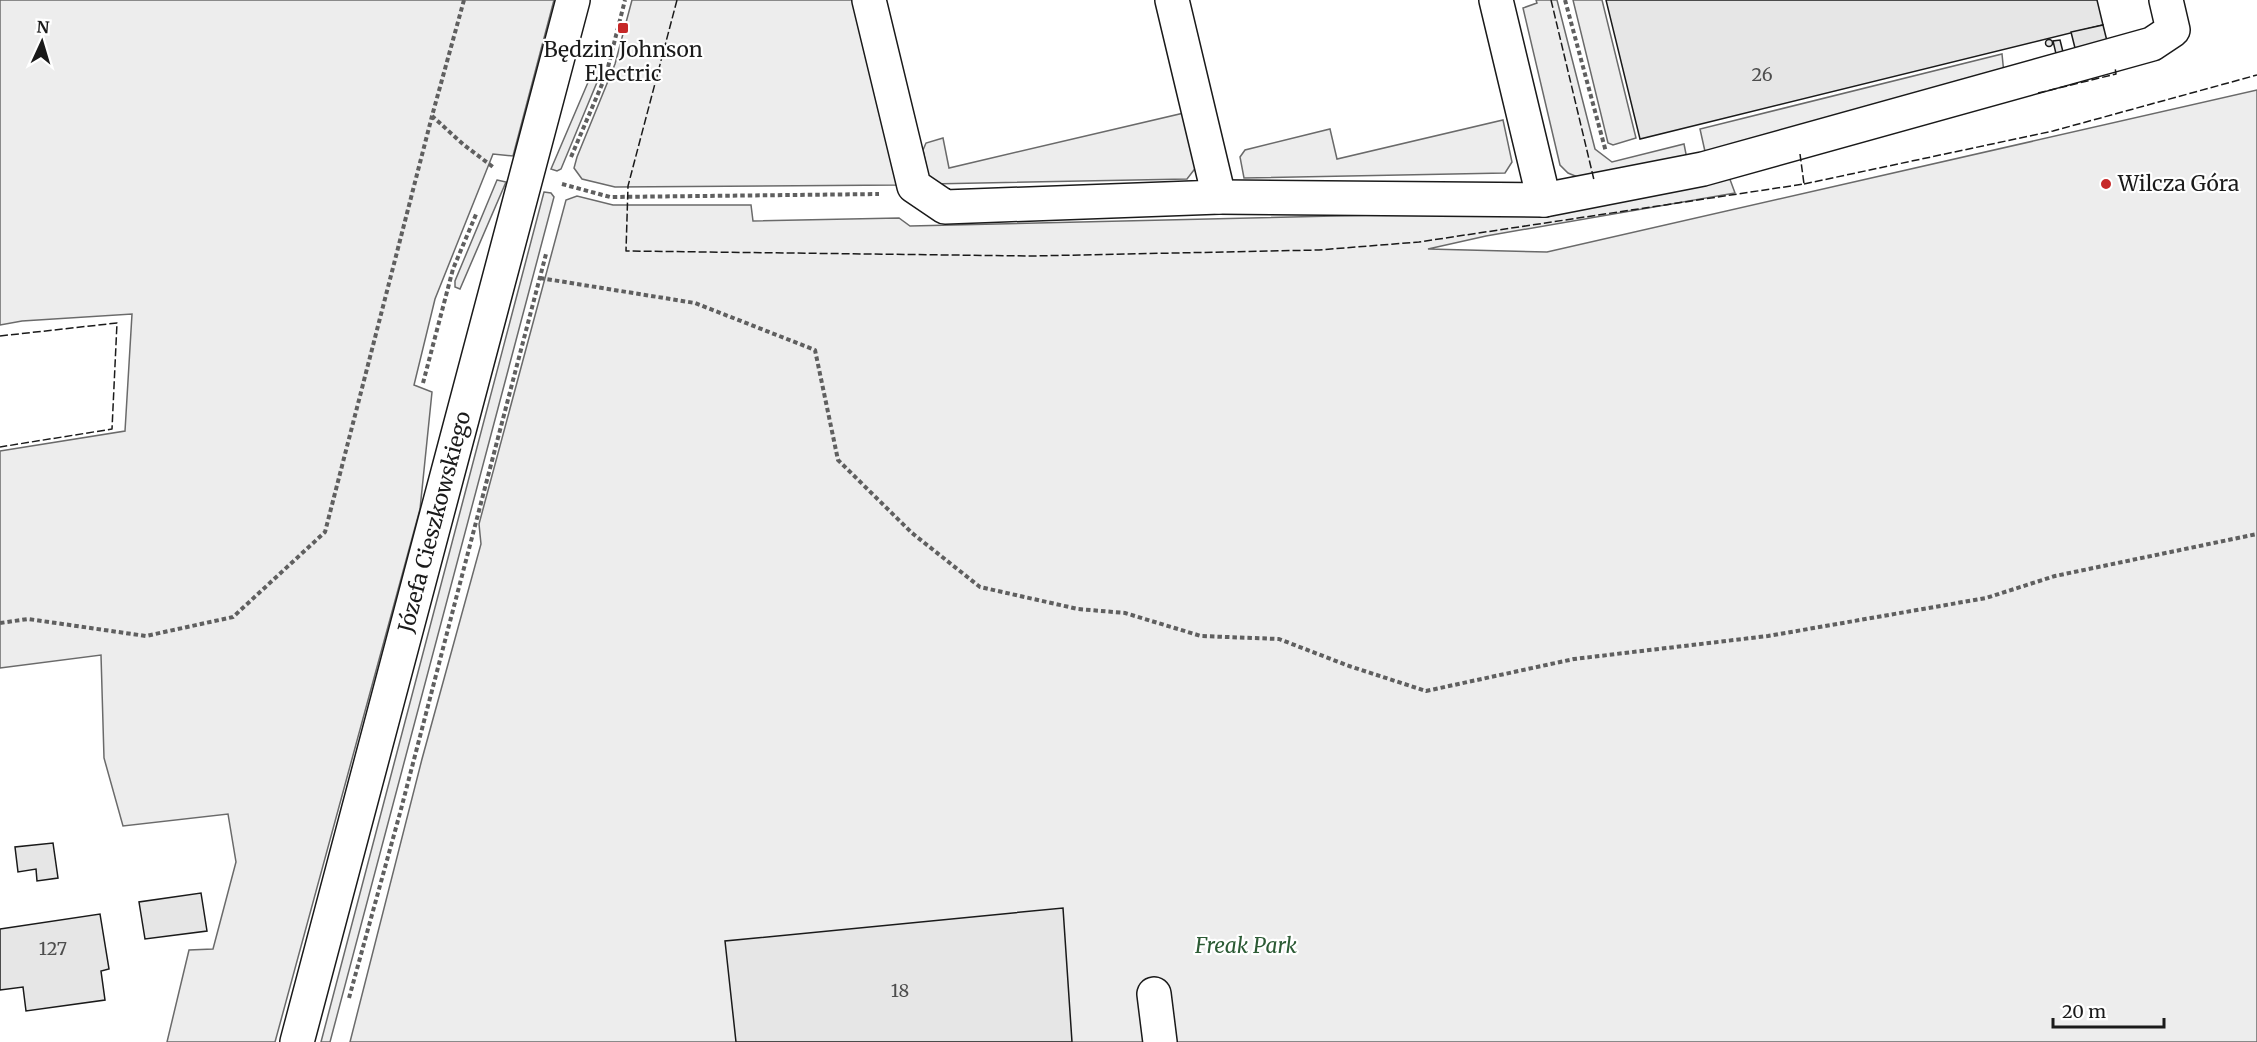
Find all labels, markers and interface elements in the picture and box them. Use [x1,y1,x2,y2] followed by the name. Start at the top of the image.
[12,12,72,72] north arrow
[36,17,50,37] text: N
[616,21,630,35] marker: Będzin Johnson Electric
[543,36,703,87] place label: Będzin Johnson Electric
[1751,63,1773,86] house number: 26
[2117,170,2239,197] place label: Wilcza Góra
[2099,177,2113,191] marker: Wilcza Góra
[392,408,476,636] street label: Józefa Cieszkowskiego
[1194,932,1298,959] park label: Freak Park
[39,937,67,960] house number: 127
[891,979,909,1002] house number: 18
[2053,991,2164,1029] scale bar
[2062,1000,2106,1023] text: 20 m

